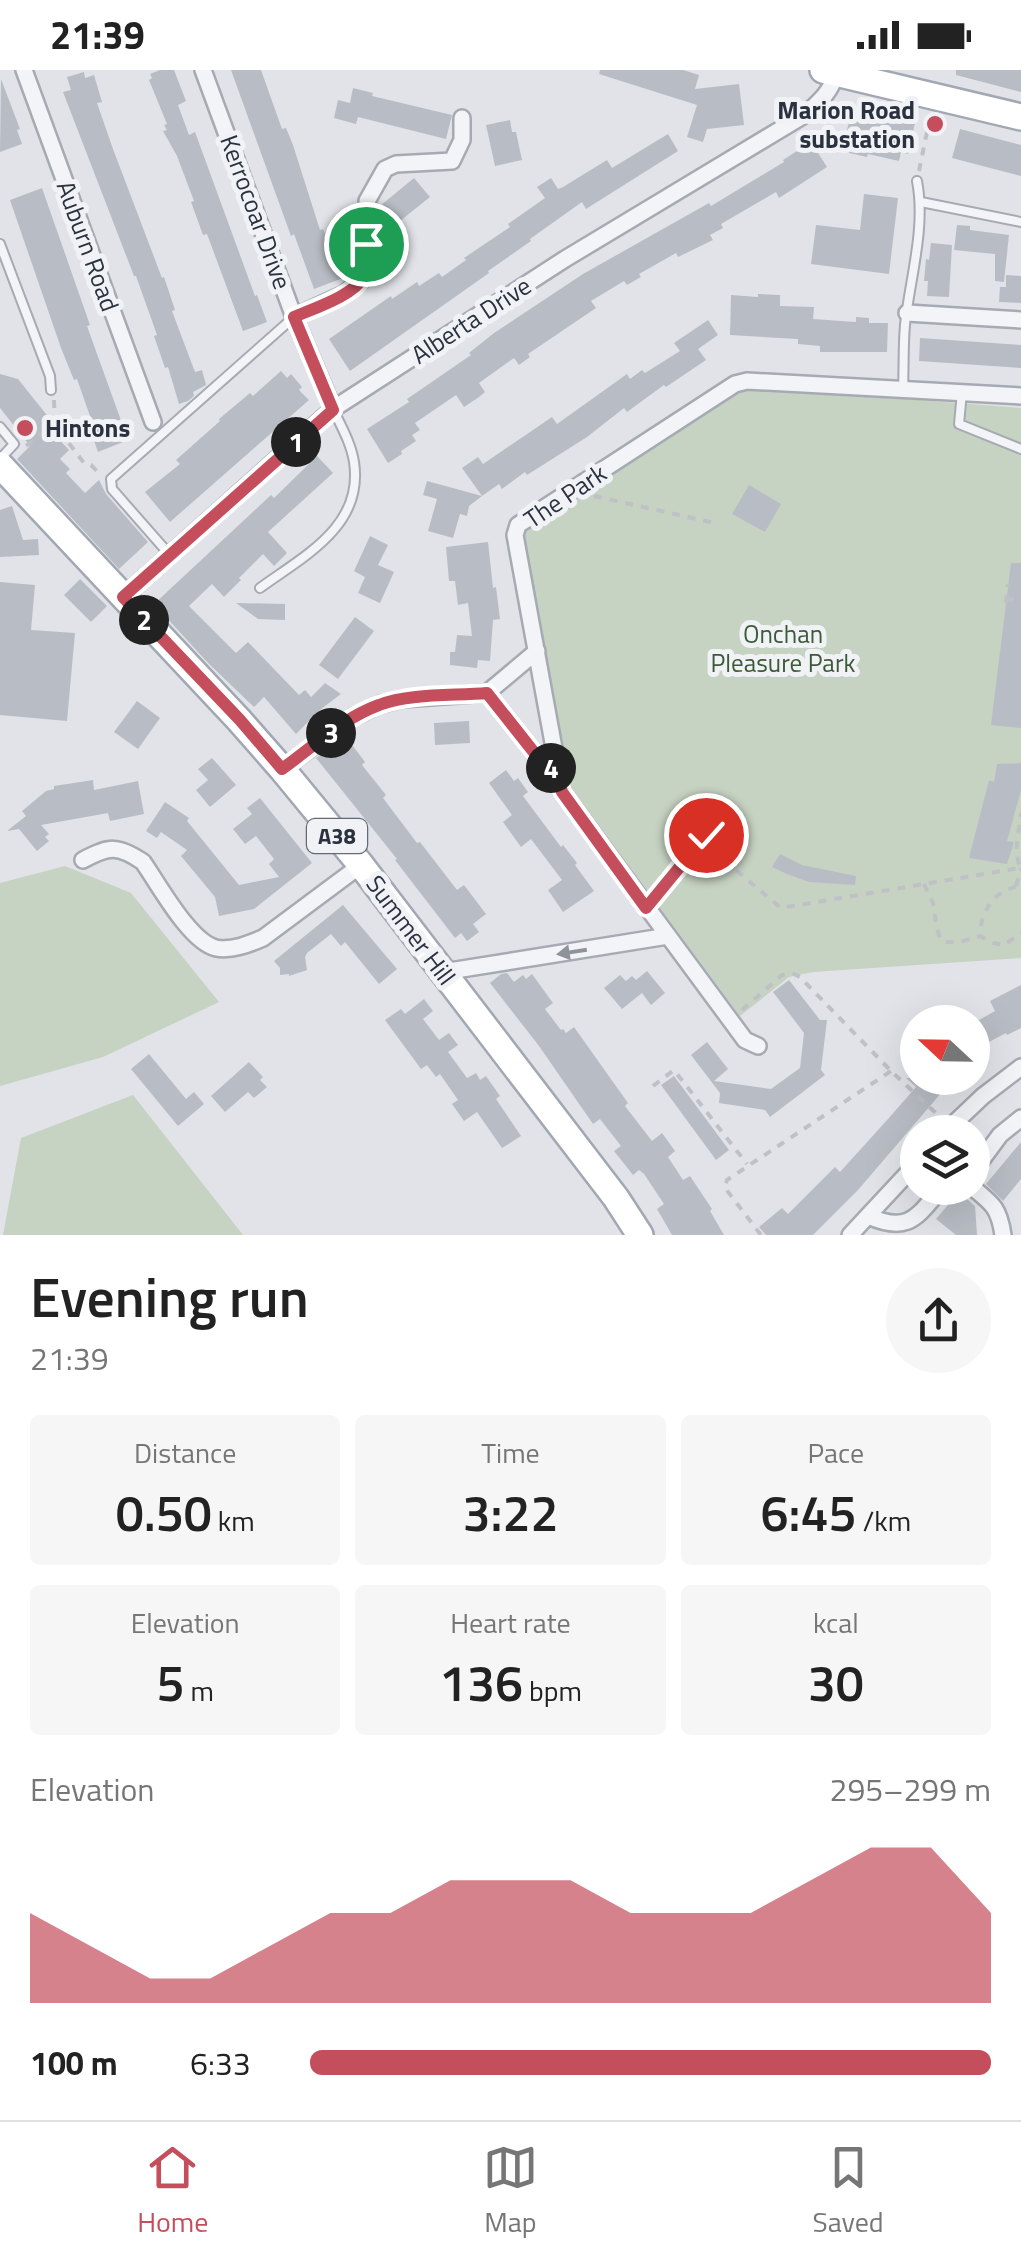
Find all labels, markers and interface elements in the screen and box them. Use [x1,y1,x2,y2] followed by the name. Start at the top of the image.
[50,6,145,64] text: 21:39
[777,91,915,158] place label: Marion Road substation
[924,113,946,135] marker: Marion Road substation
[210,129,302,295] street label: Kerrocoar Drive
[47,175,129,317] street label: Auburn Road
[324,202,409,287] pin
[339,217,394,272] icon: arrive
[403,267,539,373] street label: Alberta Drive
[45,409,130,447] place label: Hintons
[14,417,36,439] marker: Hintons
[271,417,321,467] pin: 1
[288,420,304,463] text: 1
[516,454,614,538] street label: The Park
[119,595,169,645] pin: 2
[136,598,152,641] text: 2
[710,615,856,682] park label: Onchan Pleasure Park
[306,708,356,758] pin: 3
[323,711,339,754] text: 3
[526,743,576,793] pin: 4
[543,746,559,789] text: 4
[664,793,749,878] pin
[679,808,734,863] icon: check
[307,819,367,853] road number: A38
[357,867,465,993] street label: Summer Hill
[555,945,587,960] one-way arrow
[900,1005,990,1095] north arrow
[900,1005,990,1205] map controls
[900,1115,990,1205] button: layers
[30,1255,309,1338] text: Evening run
[886,1268,991,1373] button: share
[30,1334,109,1382] text: 21:39
[134,1431,236,1474] text: Distance
[481,1431,540,1474] text: Time
[807,1431,864,1474] text: Pace
[116,1474,212,1550] text: 0.50
[463,1474,558,1550] text: 3:22
[761,1474,857,1550] text: 6:45
[212,1499,255,1542] text: km
[857,1499,911,1542] text: /km
[131,1601,240,1644] text: Elevation
[450,1601,571,1644] text: Heart rate
[813,1601,859,1644] text: kcal
[156,1644,184,1720] text: 5
[439,1644,523,1720] text: 136
[808,1644,864,1720] text: 30
[184,1669,214,1712] text: m
[523,1669,582,1712] text: bpm
[30,1765,154,1813] text: Elevation
[829,1765,991,1813] text: 295–299 m
[30,2039,118,2087] text: 100 m
[190,2039,251,2087] text: 6:33
[137,2140,208,2243] tab: Home
[483,2140,538,2243] tab: Map
[812,2140,884,2243] tab: Saved

